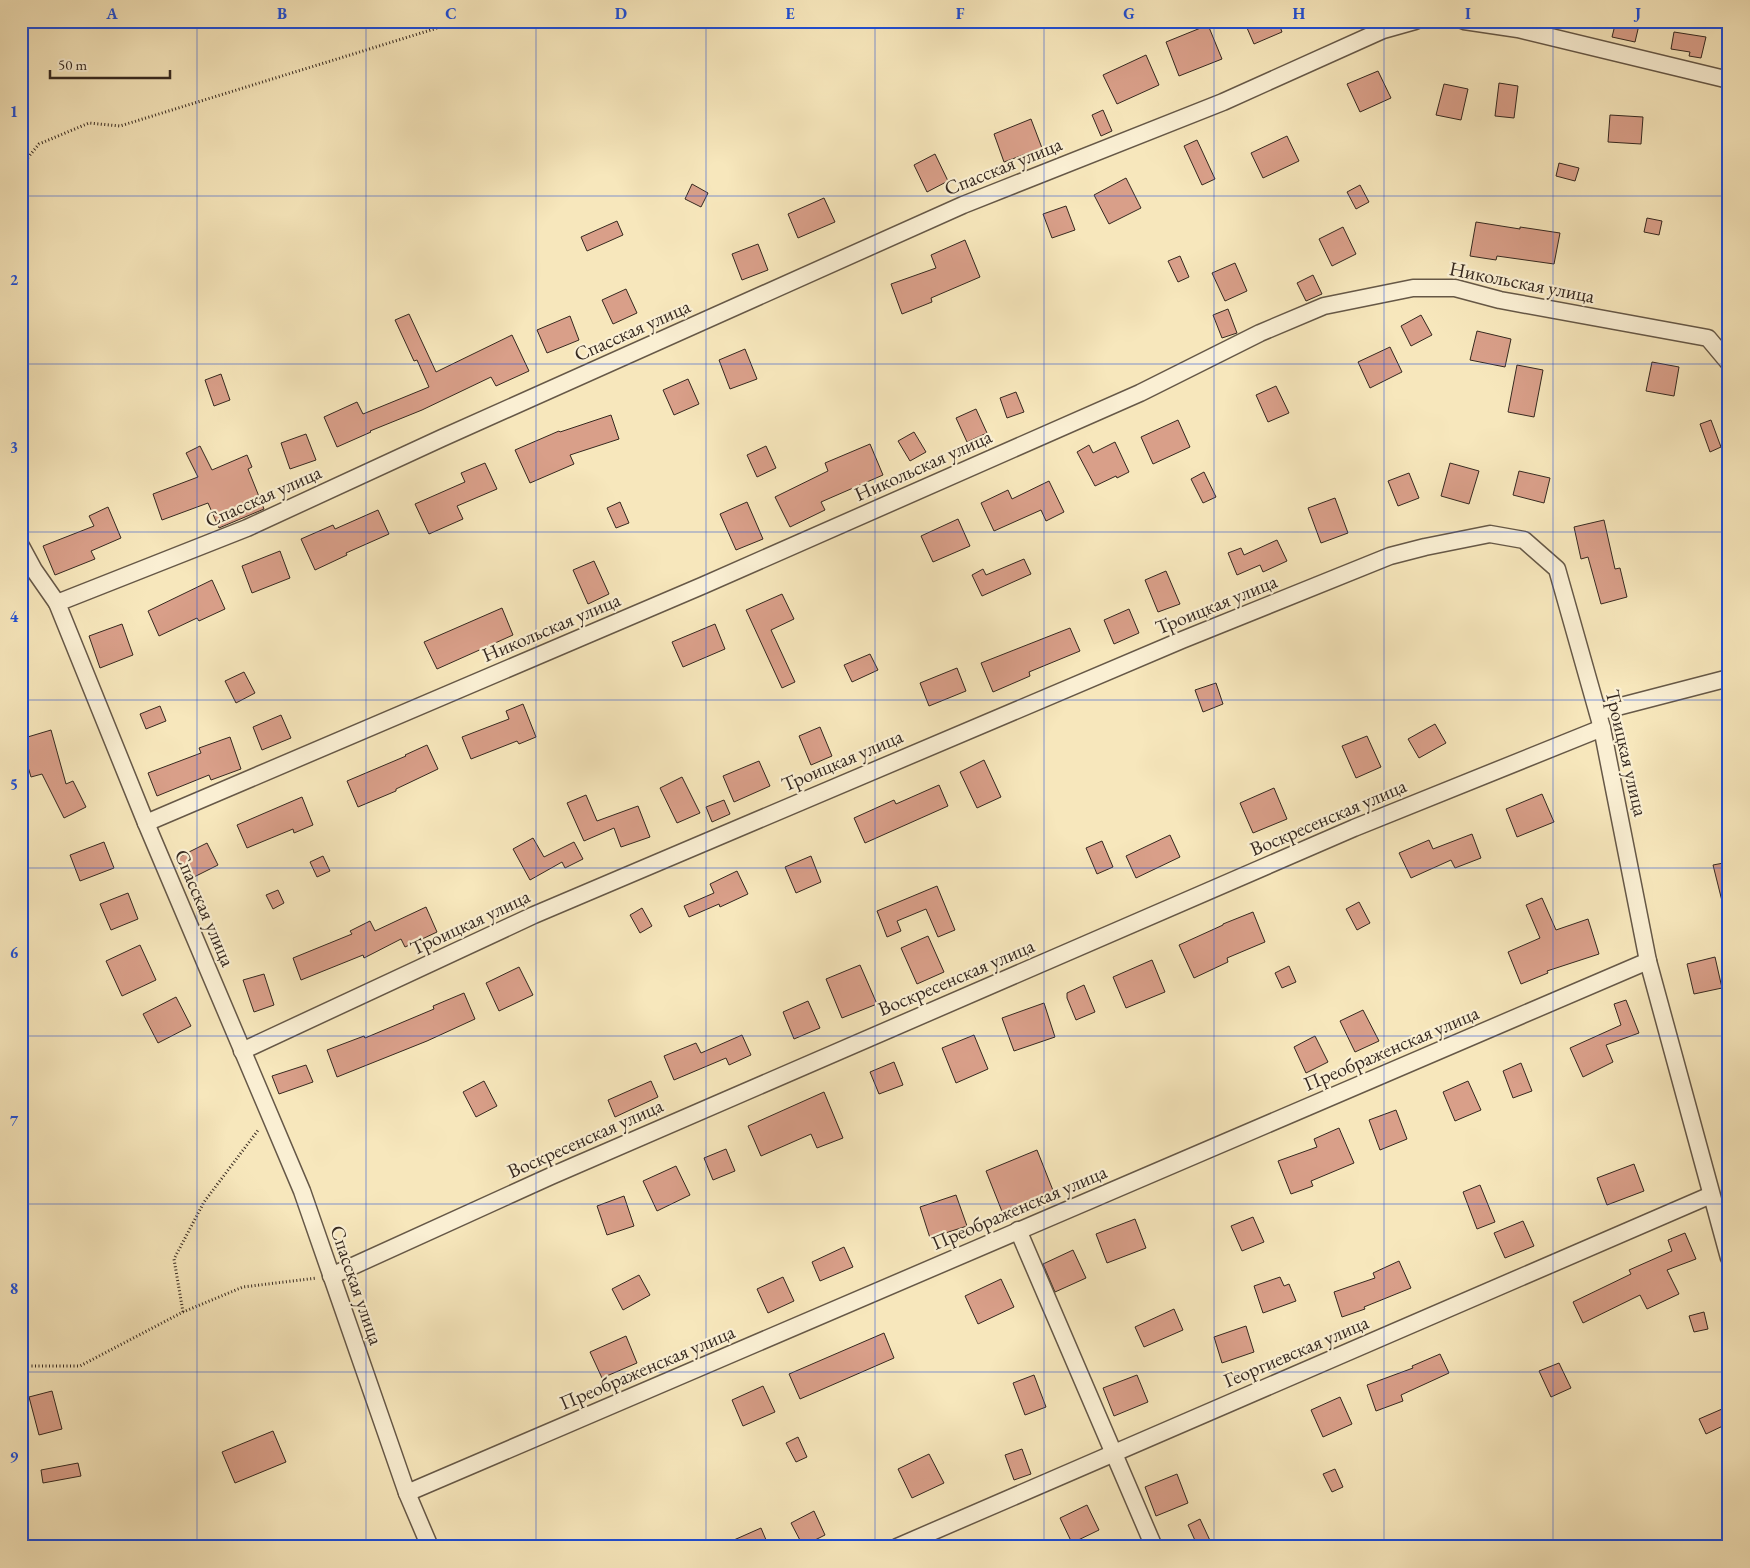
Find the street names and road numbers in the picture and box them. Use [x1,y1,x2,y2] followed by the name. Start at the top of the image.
[940,131,1066,201] street label: Спасская улица
[1447,255,1597,309] street label: Никольская улица
[570,293,694,367] street label: Спасская улица
[850,423,996,507] street label: Никольская улица
[201,459,325,533] street label: Спасская улица
[1151,568,1281,640] street label: Троицкая улица
[478,586,624,668] street label: Никольская улица
[1600,687,1654,819] street label: Троицкая улица
[777,723,907,797] street label: Троицкая улица
[1246,772,1410,862] street label: Воскресенская улица
[169,846,241,970] street label: Спасская улица
[406,883,534,961] street label: Троицкая улица
[874,932,1038,1022] street label: Воскресенская улица
[1299,999,1483,1097] street label: Преображенская улица
[503,1092,667,1184] street label: Воскресенская улица
[927,1158,1111,1256] street label: Преображенская улица
[324,1222,390,1348] street label: Спасская улица
[1220,1309,1372,1393] street label: Георгиевская улица
[555,1318,739,1416] street label: Преображенская улица

